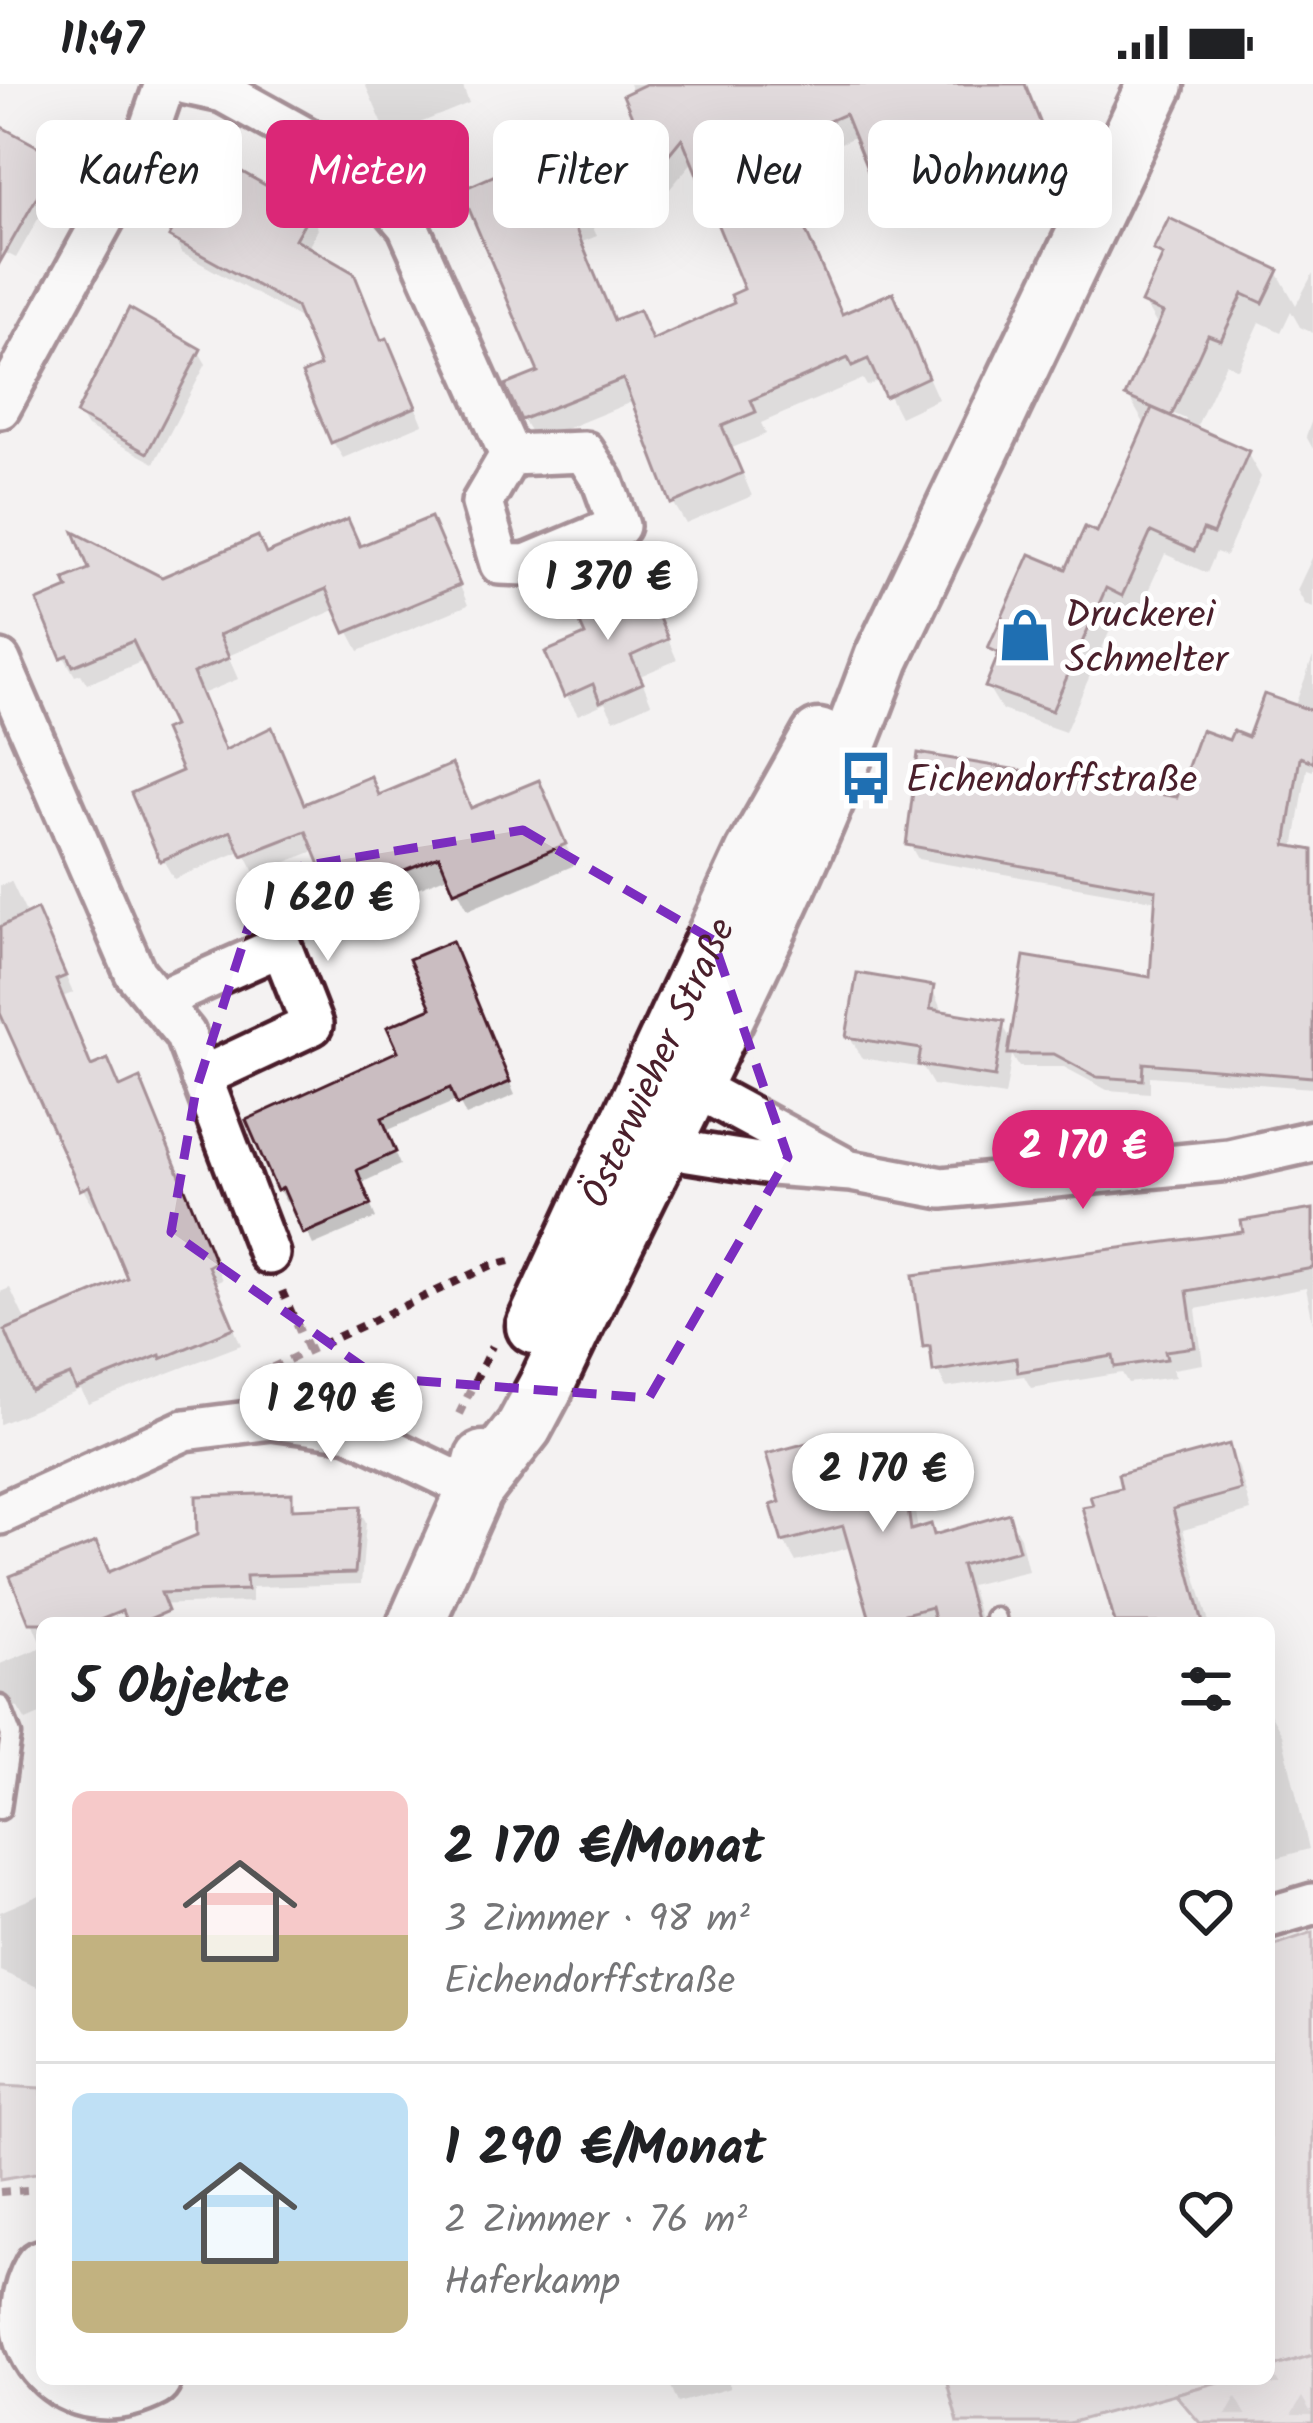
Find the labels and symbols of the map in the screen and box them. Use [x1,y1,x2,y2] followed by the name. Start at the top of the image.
[497,541,719,643] pin: 1 370 €
[1065,586,1230,693] place label: Druckerei Schmelter
[996,606,1054,664] shop icon: Druckerei Schmelter
[837,749,895,807] bus stop icon: Eichendorffstraße
[906,751,1197,813] place label: Eichendorffstraße
[217,862,439,964] pin: 1 620 €
[566,908,754,1219] street label: Österwieher Straße
[972,1110,1194,1212] pin: 2 170 €
[220,1363,442,1465] pin: 1 290 €
[772,1433,994,1535] pin: 2 170 €

